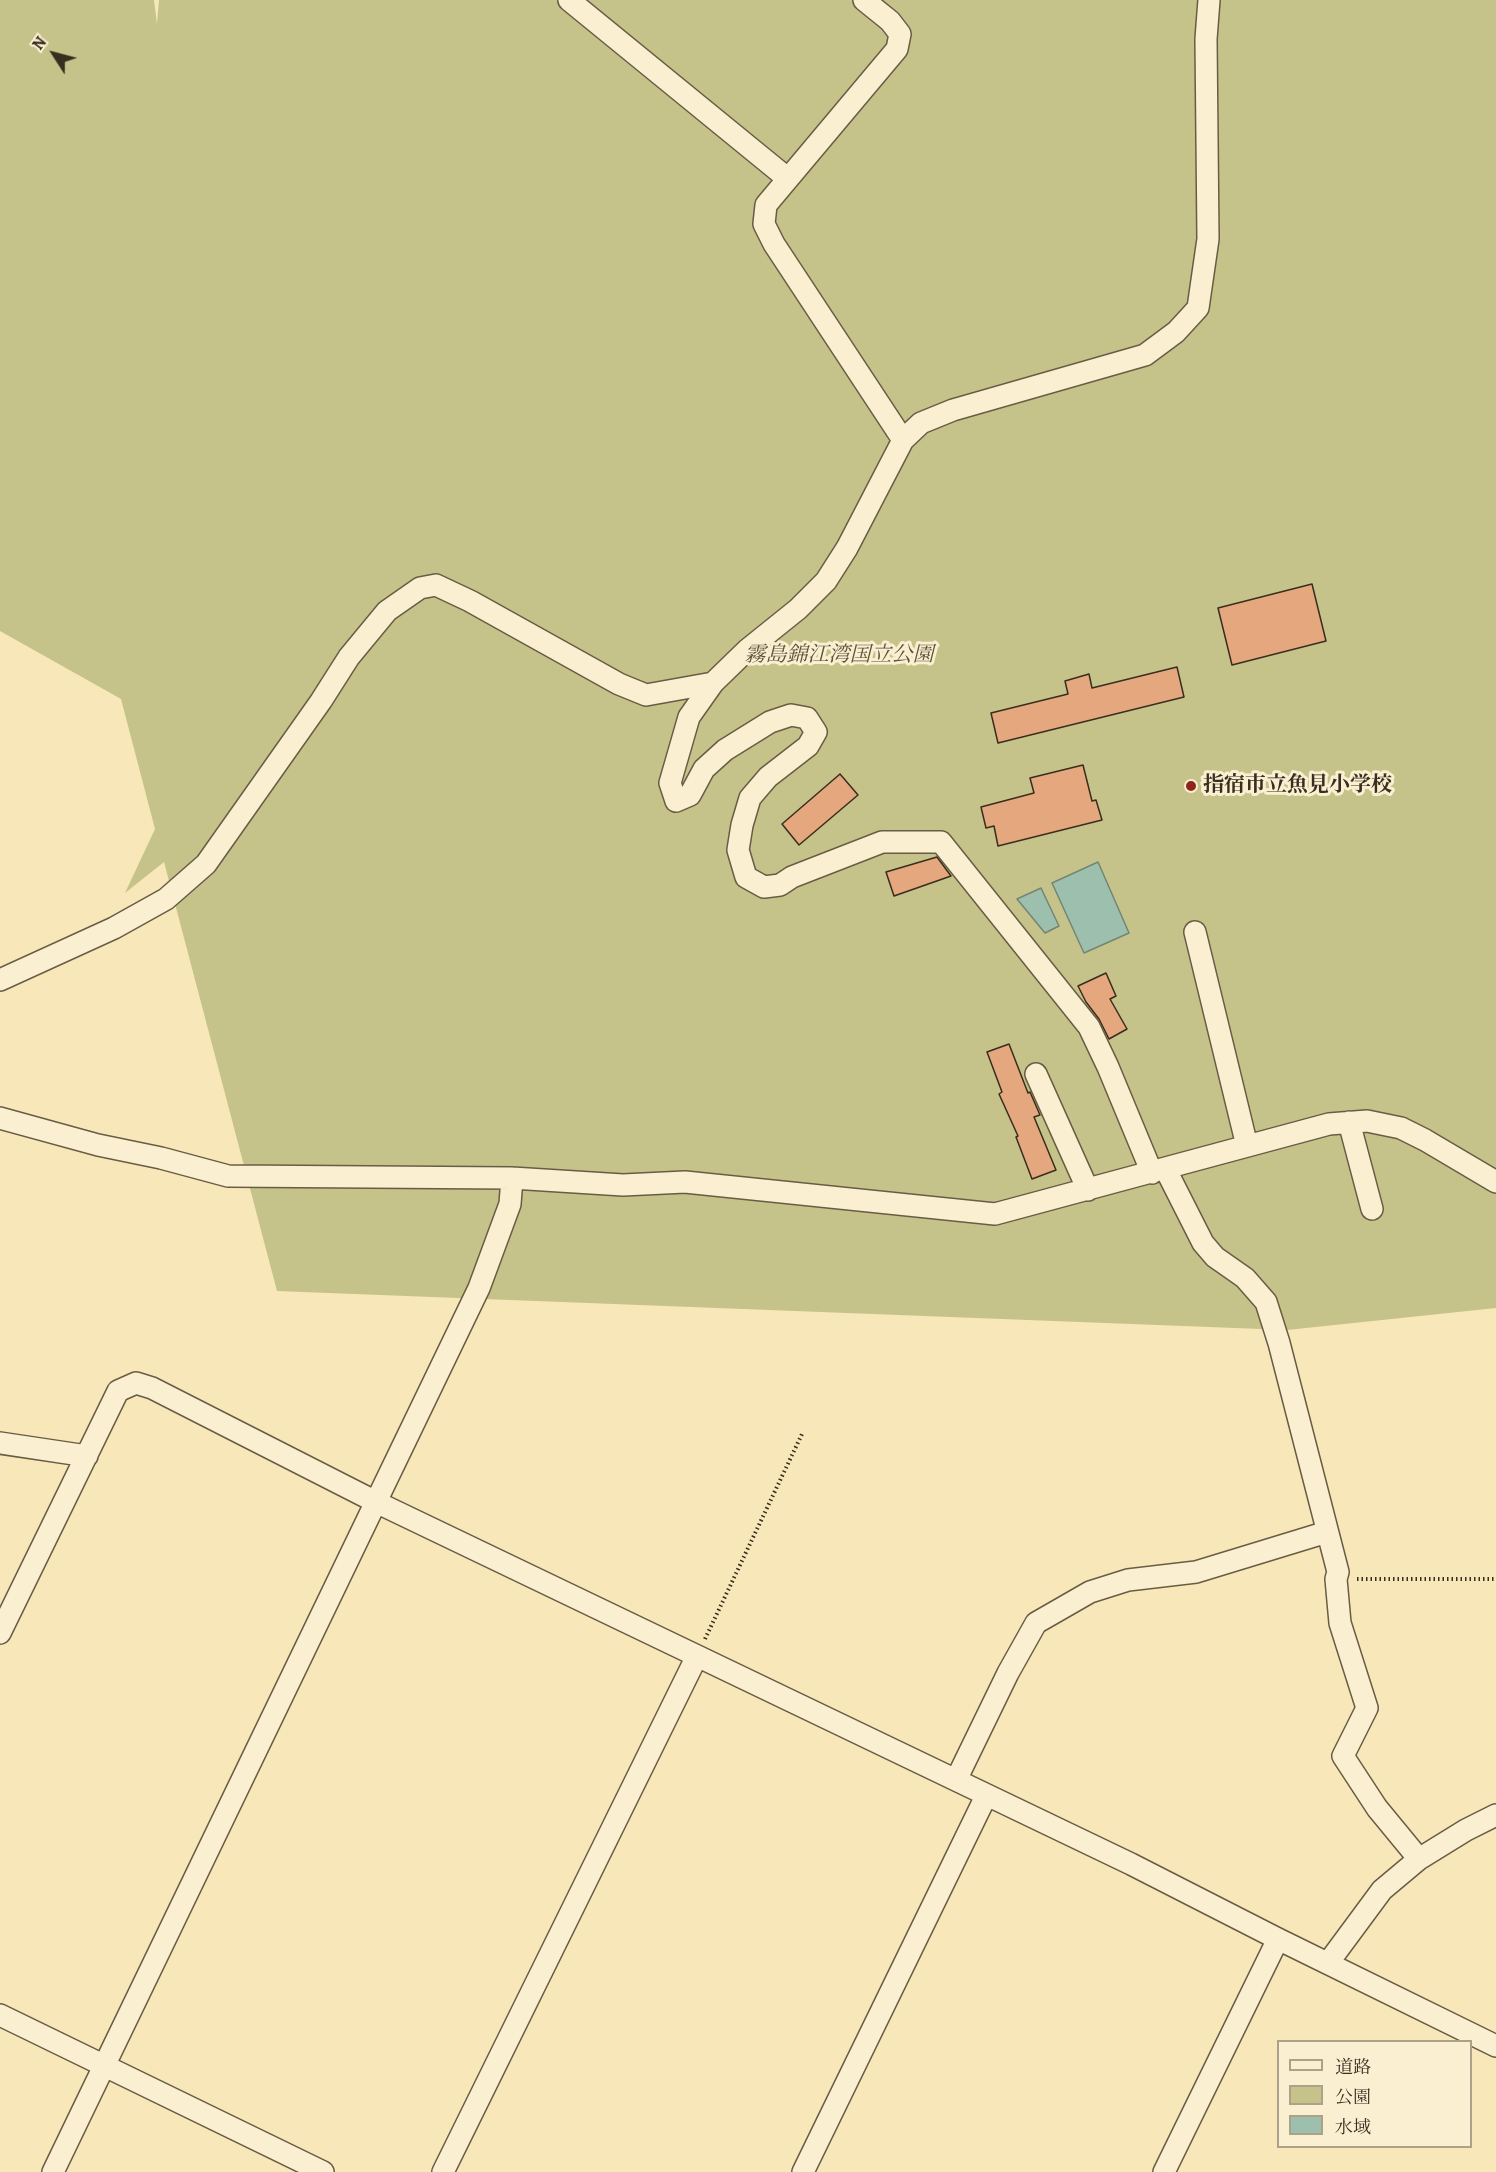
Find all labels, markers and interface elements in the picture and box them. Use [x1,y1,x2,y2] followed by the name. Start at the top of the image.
[24,24,84,84] north arrow
[27,32,52,55] text: N
[745,643,933,669] park label: 霧島錦江湾国立公園
[1203,773,1392,799] place label: 指宿市立魚見小学校
[1184,779,1198,793] marker: 指宿市立魚見小学校
[1277,2040,1472,2148] legend
[1335,2055,1371,2079] text: 道路
[1335,2085,1371,2109] text: 公園
[1335,2115,1371,2139] text: 水域

